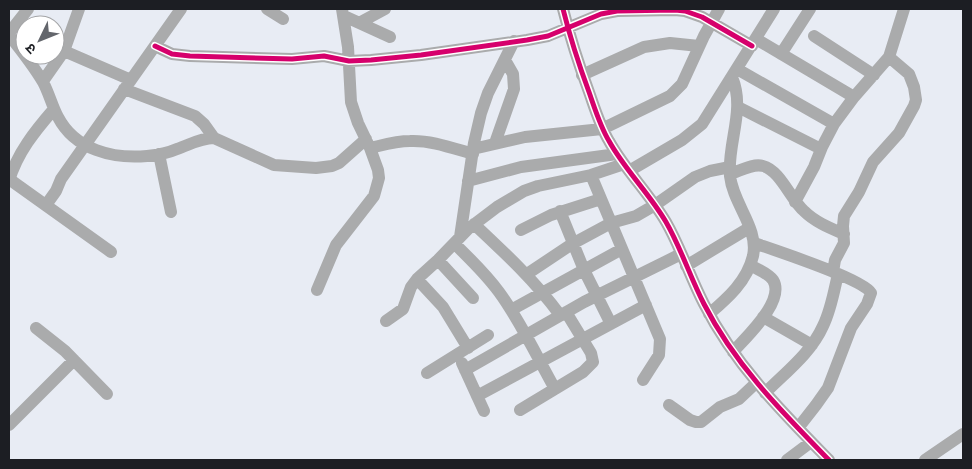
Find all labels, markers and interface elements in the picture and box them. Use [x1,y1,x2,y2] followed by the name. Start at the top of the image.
[15,15,65,65] north arrow
[21,39,40,58] text: उ

